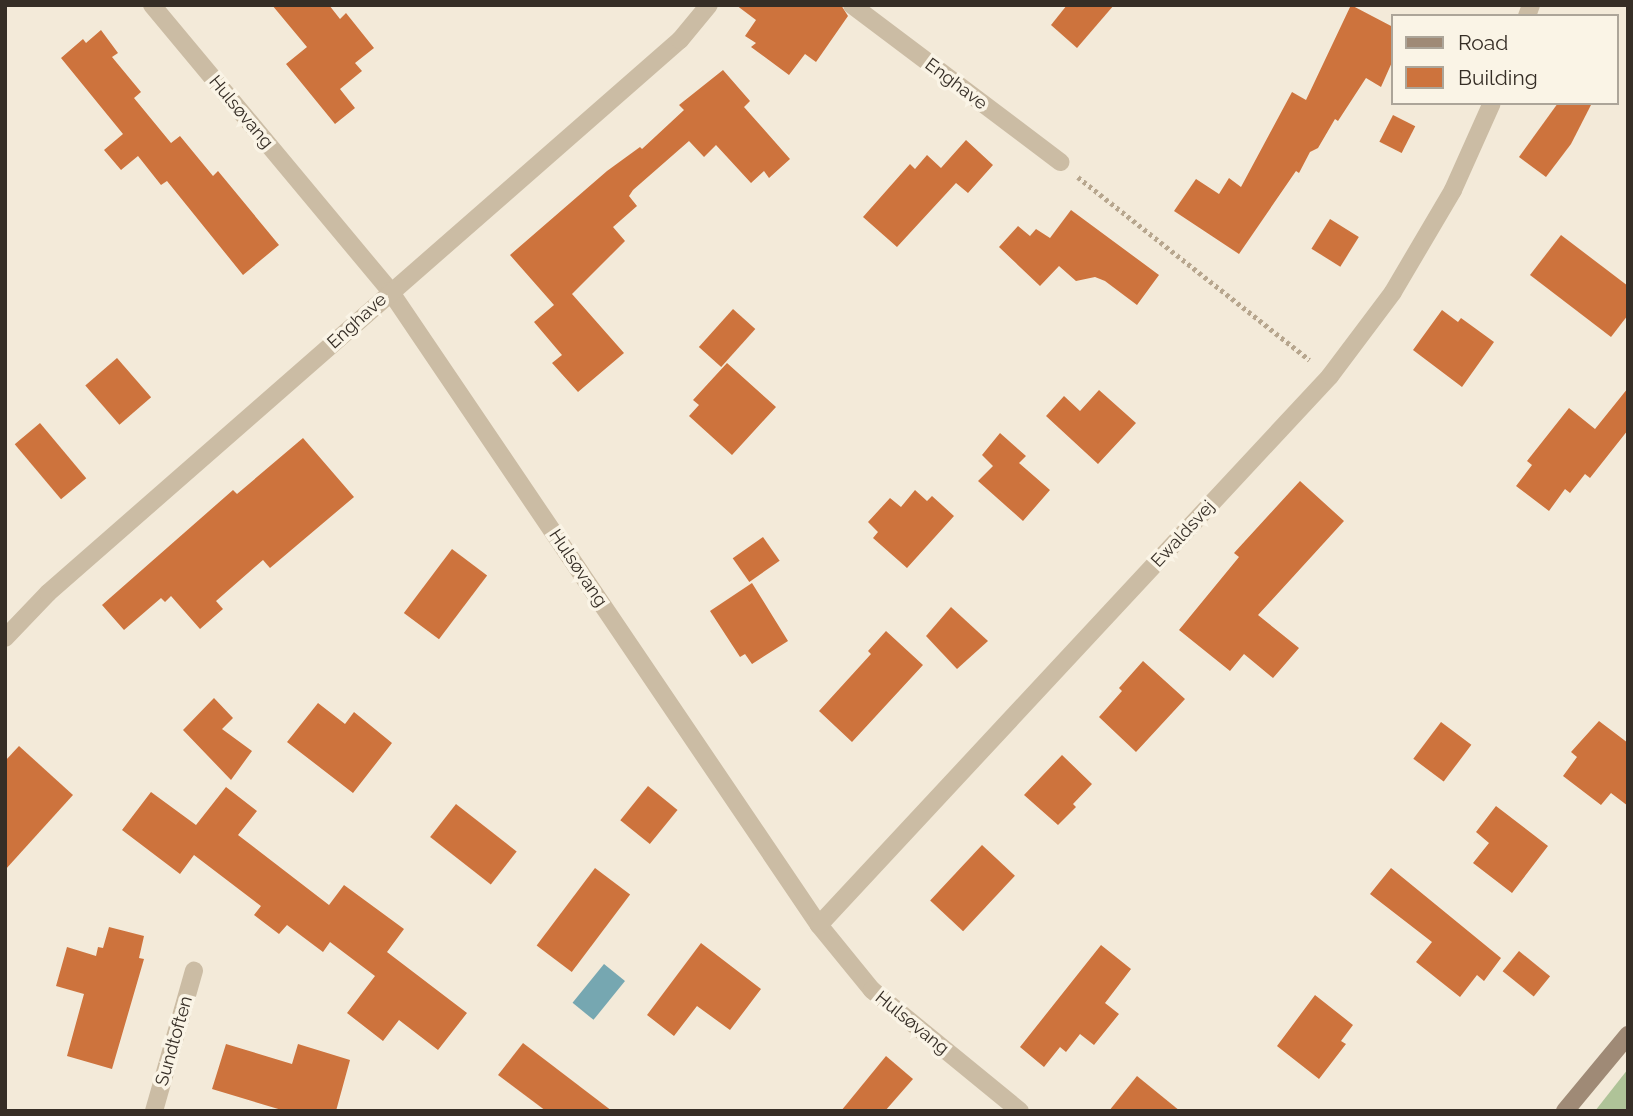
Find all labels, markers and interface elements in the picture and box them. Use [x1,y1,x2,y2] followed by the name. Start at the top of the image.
[1392,14,1619,105] legend
[1458,30,1508,55] text: Road
[921,54,991,114] street label: Enghave
[1458,65,1538,90] text: Building
[204,71,278,153] street label: Hulsøvang
[323,289,391,353] street label: Enghave
[1147,496,1219,572] street label: Ewaldsvej
[544,525,612,611] street label: Hulsøvang
[871,987,953,1059] street label: Hulsøvang
[151,994,197,1088] street label: Sundtoften

